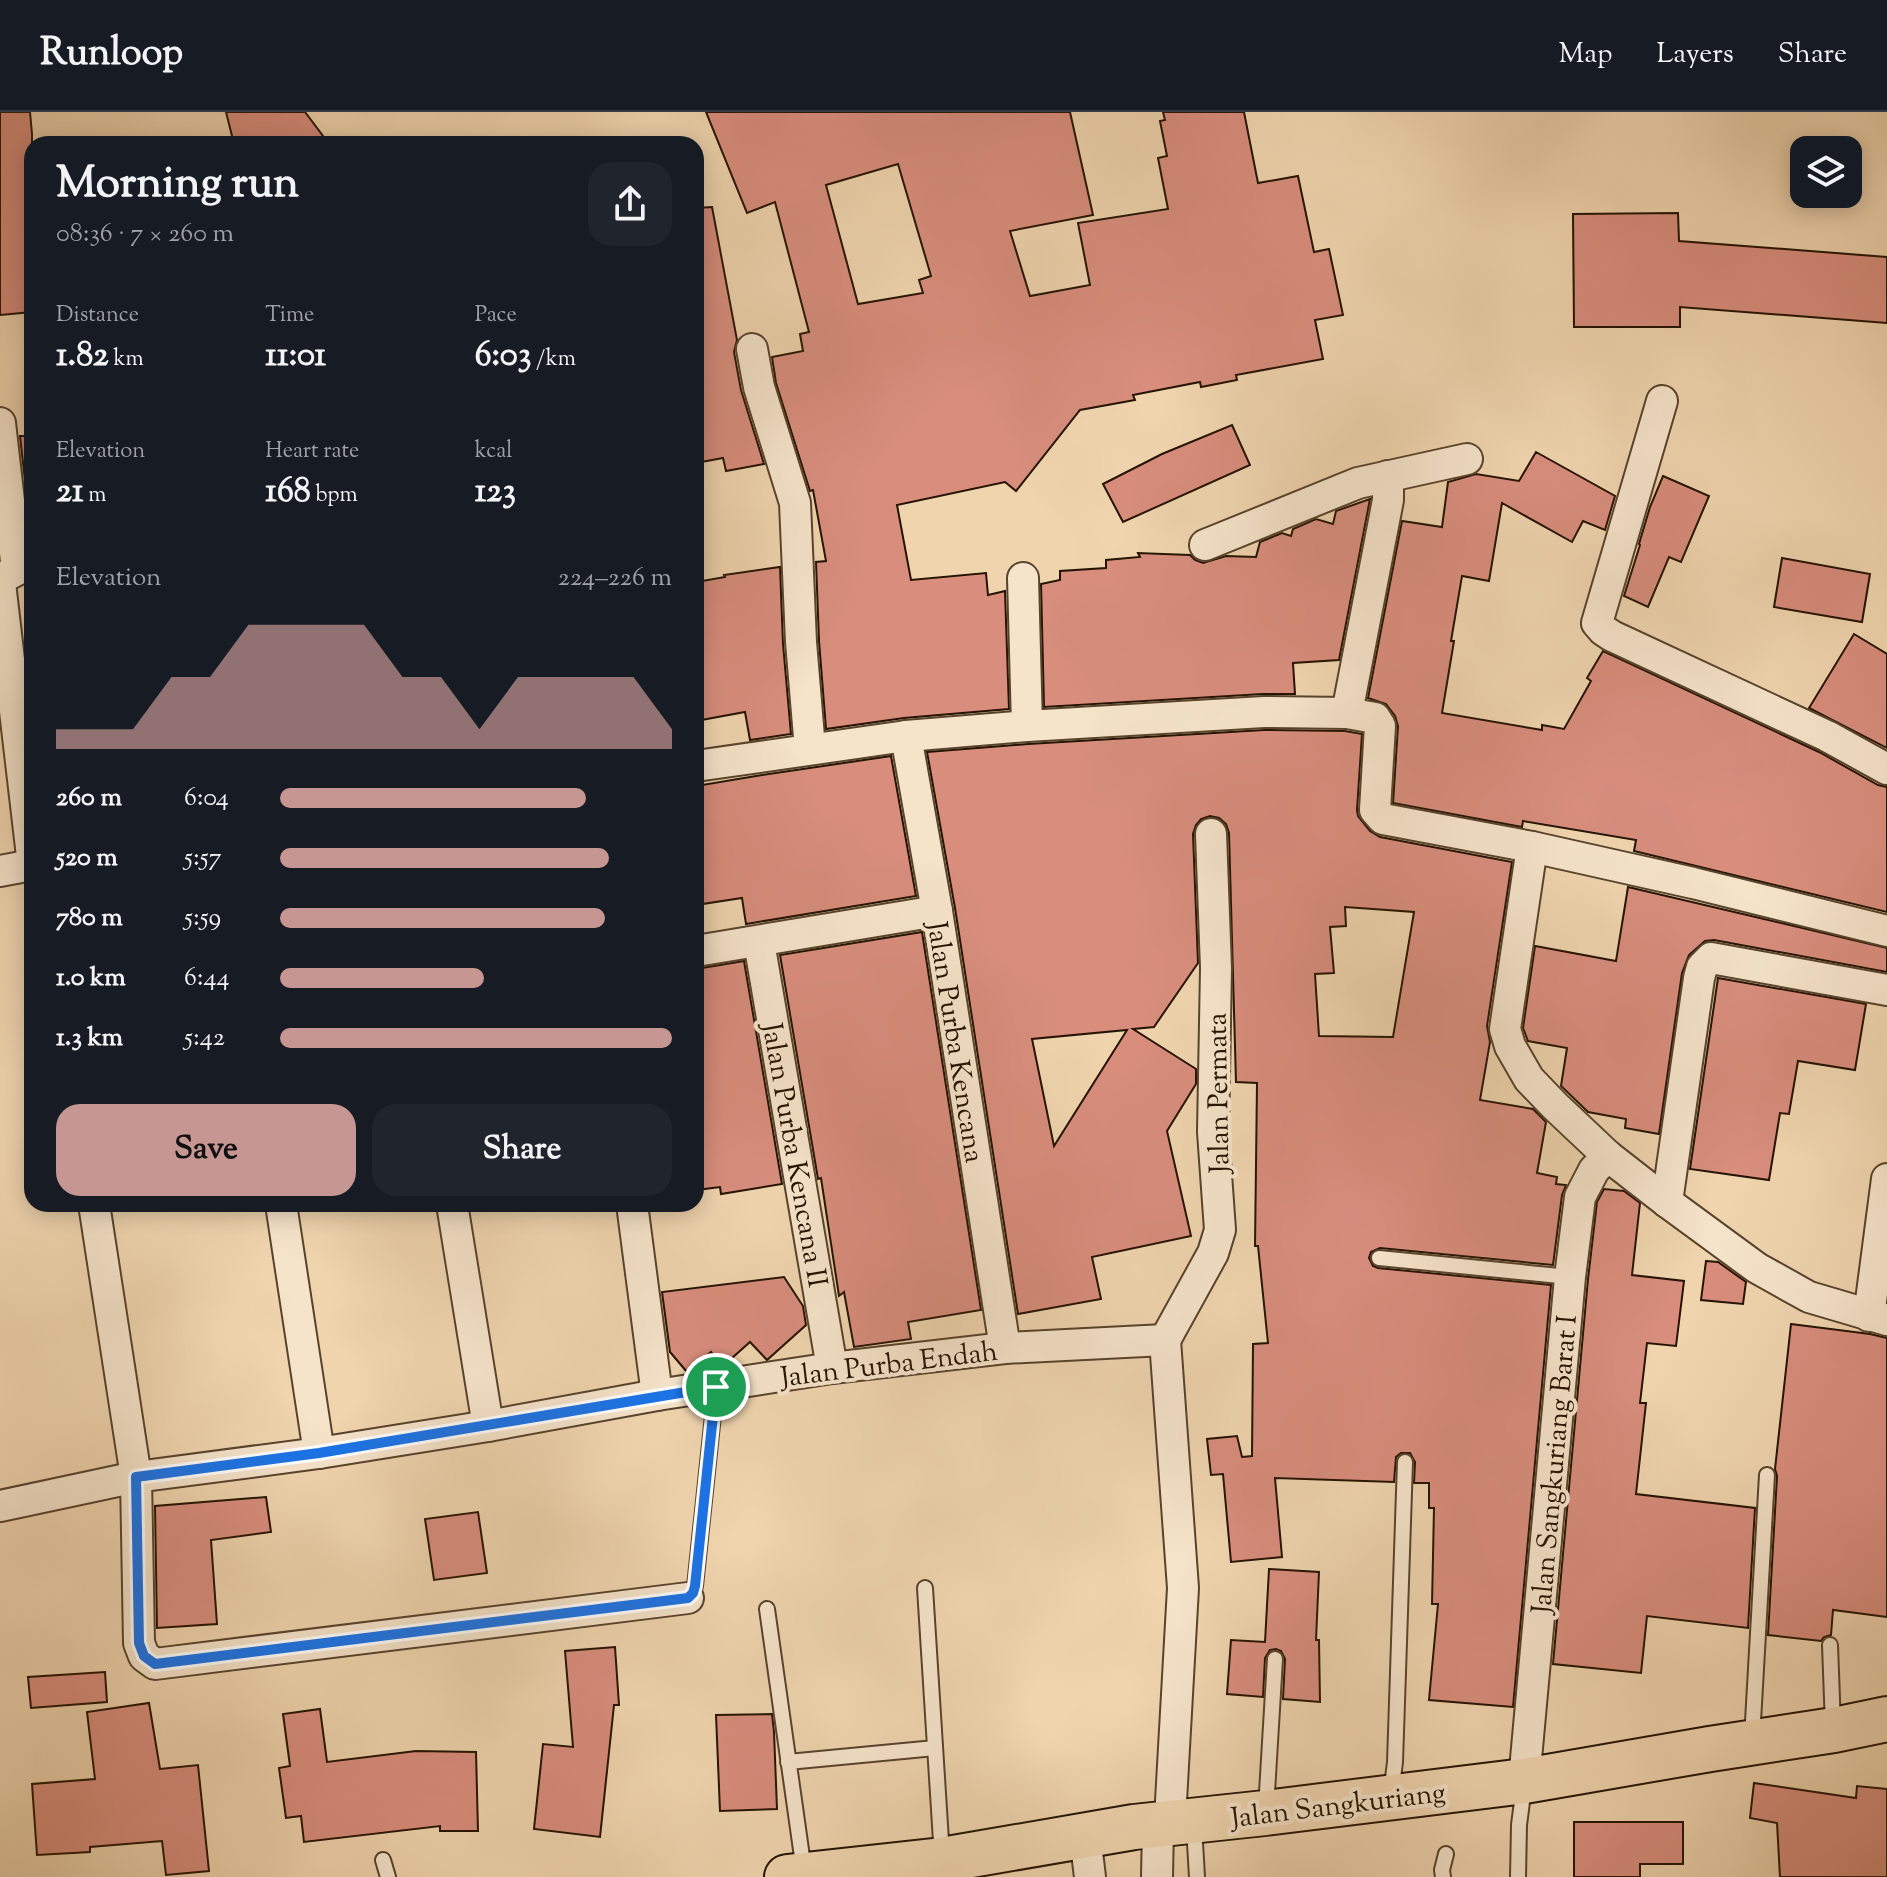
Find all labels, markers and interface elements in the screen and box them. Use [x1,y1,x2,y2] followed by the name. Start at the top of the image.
[40,28,183,82] text: Runloop
[1559,35,1612,75] text: Map
[1656,35,1734,75] text: Layers
[1778,35,1847,75] text: Share
[1790,136,1862,208] map controls
[1790,136,1862,208] button: layers
[56,154,299,217] text: Morning run
[588,162,672,246] button: share
[56,216,234,253] text: 08:36 · 7 × 260 m
[56,300,139,332] text: Distance
[265,300,314,332] text: Time
[475,300,517,332] text: Pace
[56,332,109,381] text: 1.82
[265,332,326,381] text: 11:01
[475,332,531,381] text: 6:03
[109,344,144,376] text: km
[531,344,576,376] text: /km
[56,436,145,468] text: Elevation
[265,436,359,468] text: Heart rate
[475,436,512,468] text: kcal
[56,468,83,517] text: 21
[265,468,311,517] text: 168
[475,468,516,517] text: 123
[83,480,106,512] text: m
[311,480,358,512] text: bpm
[56,560,161,597] text: Elevation
[558,560,672,597] text: 224–226 m
[56,780,122,817] text: 260 m
[184,780,229,817] text: 6:04
[56,840,118,877] text: 520 m
[184,840,222,877] text: 5:57
[56,900,123,937] text: 780 m
[184,900,221,937] text: 5:59
[915,917,993,1166] street label: Jalan Purba Kencana
[56,960,126,997] text: 1.0 km
[184,960,230,997] text: 6:44
[1199,1012,1241,1176] street label: Jalan Permata
[750,1018,836,1291] street label: Jalan Purba Kencana II
[56,1020,123,1057] text: 1.3 km
[184,1020,225,1057] text: 5:42
[56,1104,356,1196] button: Save
[372,1104,672,1196] button: Share
[1523,1313,1589,1617] street label: Jalan Sangkuriang Barat I
[776,1333,1000,1399] street label: Jalan Purba Endah
[682,1353,750,1421] pin
[694,1365,738,1409] icon: arrive
[1227,1774,1448,1840] street label: Jalan Sangkuriang

